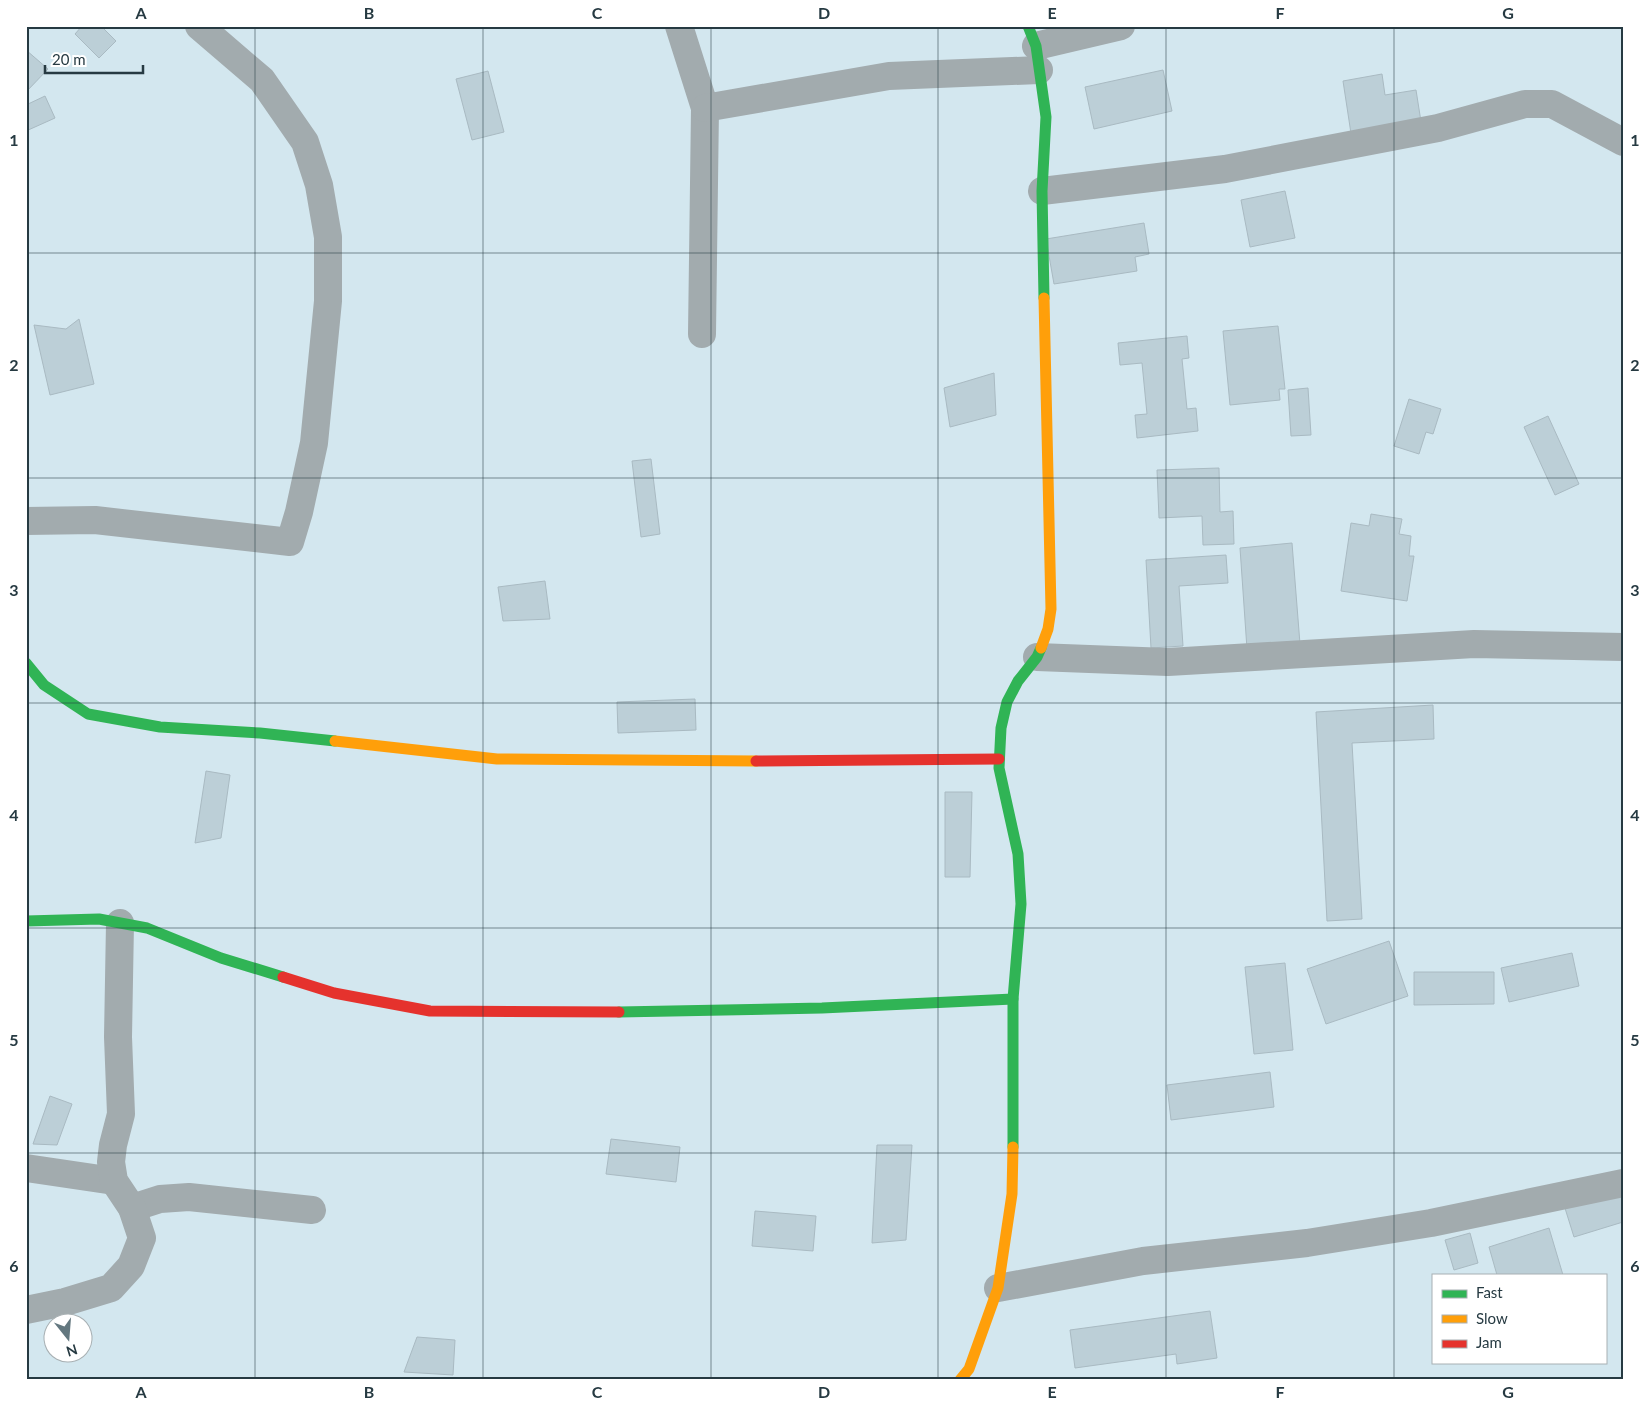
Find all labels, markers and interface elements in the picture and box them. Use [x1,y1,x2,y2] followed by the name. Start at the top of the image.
[134,3,147,22] text: A
[364,3,374,22] text: B
[592,3,603,22] text: C
[818,3,830,22] text: D
[1047,3,1057,22] text: E
[1275,3,1285,22] text: F
[1502,3,1514,22] text: G
[45,42,142,74] scale bar
[52,50,86,68] text: 20 m
[9,130,19,149] text: 1
[1630,130,1640,149] text: 1
[9,355,19,374] text: 2
[1630,355,1640,374] text: 2
[9,580,19,599] text: 3
[1630,580,1640,599] text: 3
[9,805,19,824] text: 4
[1630,805,1640,824] text: 4
[9,1030,19,1049] text: 5
[1630,1030,1640,1049] text: 5
[9,1256,19,1275] text: 6
[1630,1256,1640,1275] text: 6
[1432,1274,1606,1364] legend
[1476,1283,1503,1301] text: Fast
[1476,1309,1508,1327] text: Slow
[42,1314,92,1364] north arrow
[1476,1333,1502,1351] text: Jam
[64,1341,80,1361] text: N
[134,1382,147,1401] text: A
[364,1382,374,1401] text: B
[592,1382,603,1401] text: C
[818,1382,830,1401] text: D
[1047,1382,1057,1401] text: E
[1275,1382,1285,1401] text: F
[1502,1382,1514,1401] text: G

